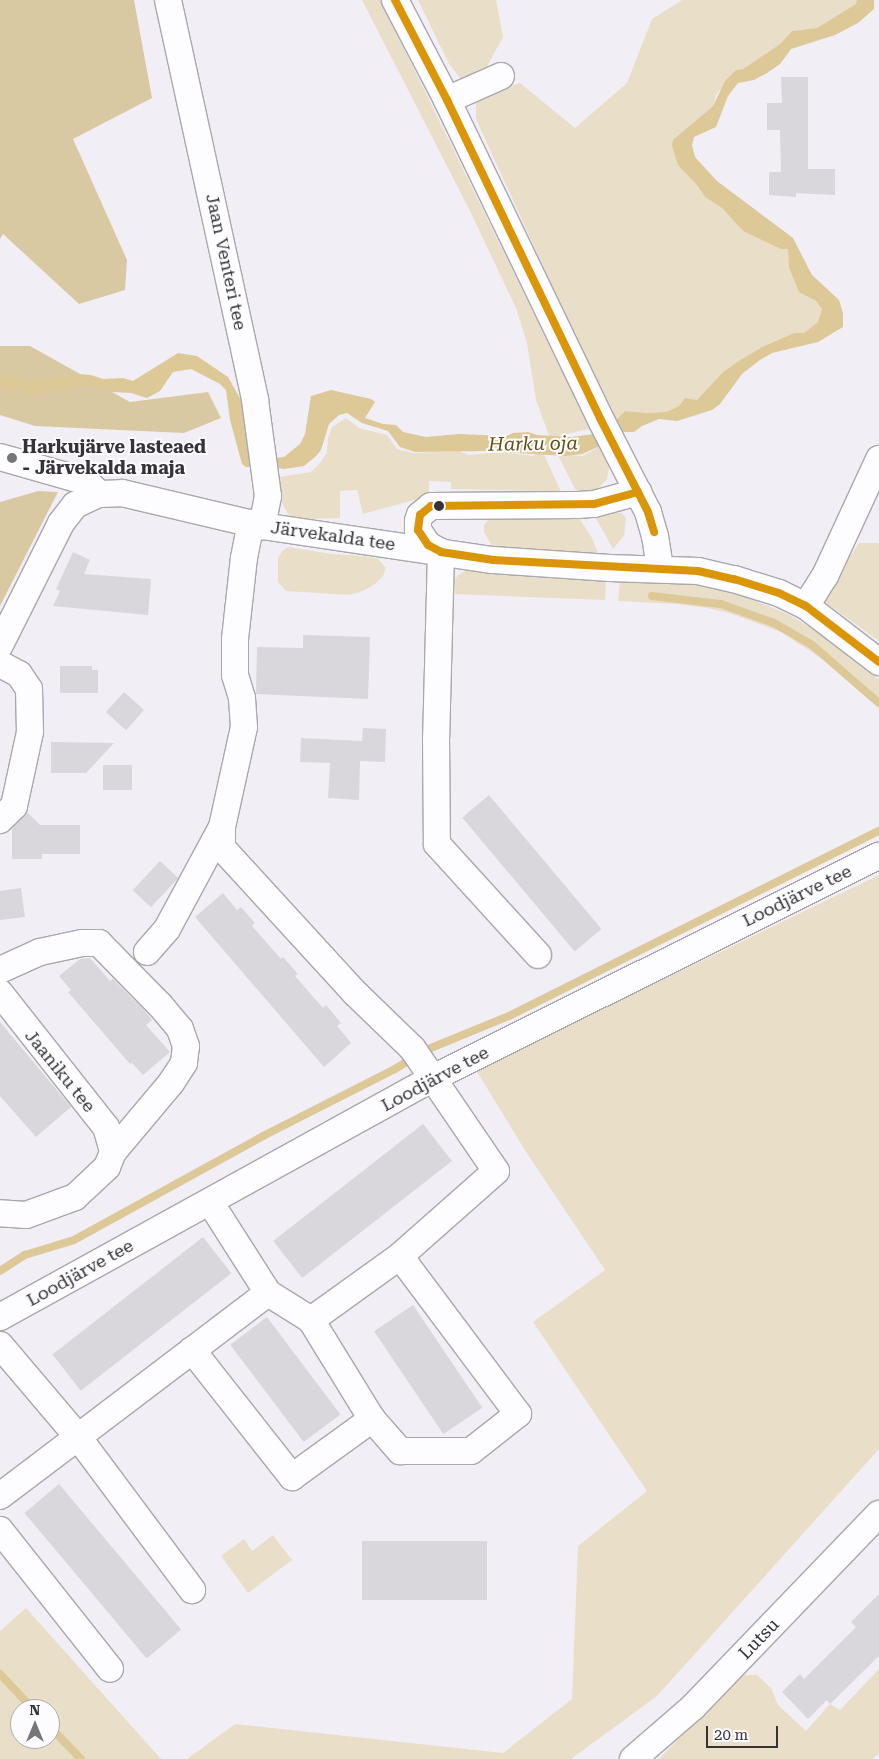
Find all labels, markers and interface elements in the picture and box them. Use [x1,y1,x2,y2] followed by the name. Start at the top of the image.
[201,192,251,332] street label: Jaan Venteri tee
[488,432,578,456] water label: Harku oja
[22,437,206,479] place label: Harkujärve lasteaed - Järvekalda maja
[6,452,18,464] marker: Harkujärve lasteaed - Järvekalda maja
[434,501,444,511] unlabelled marker
[269,517,397,555] street label: Järvekalda tee
[739,860,855,932] street label: Loodjärve tee
[20,1025,100,1117] street label: Jaaniku tee
[378,1042,492,1116] street label: Loodjärve tee
[23,1235,137,1311] street label: Loodjärve tee
[734,1614,784,1664] street label: Lutsu
[10,1699,60,1749] north arrow
[30,1702,40,1718] text: N
[709,1716,782,1748] scale bar
[714,1726,748,1744] text: 20 m

